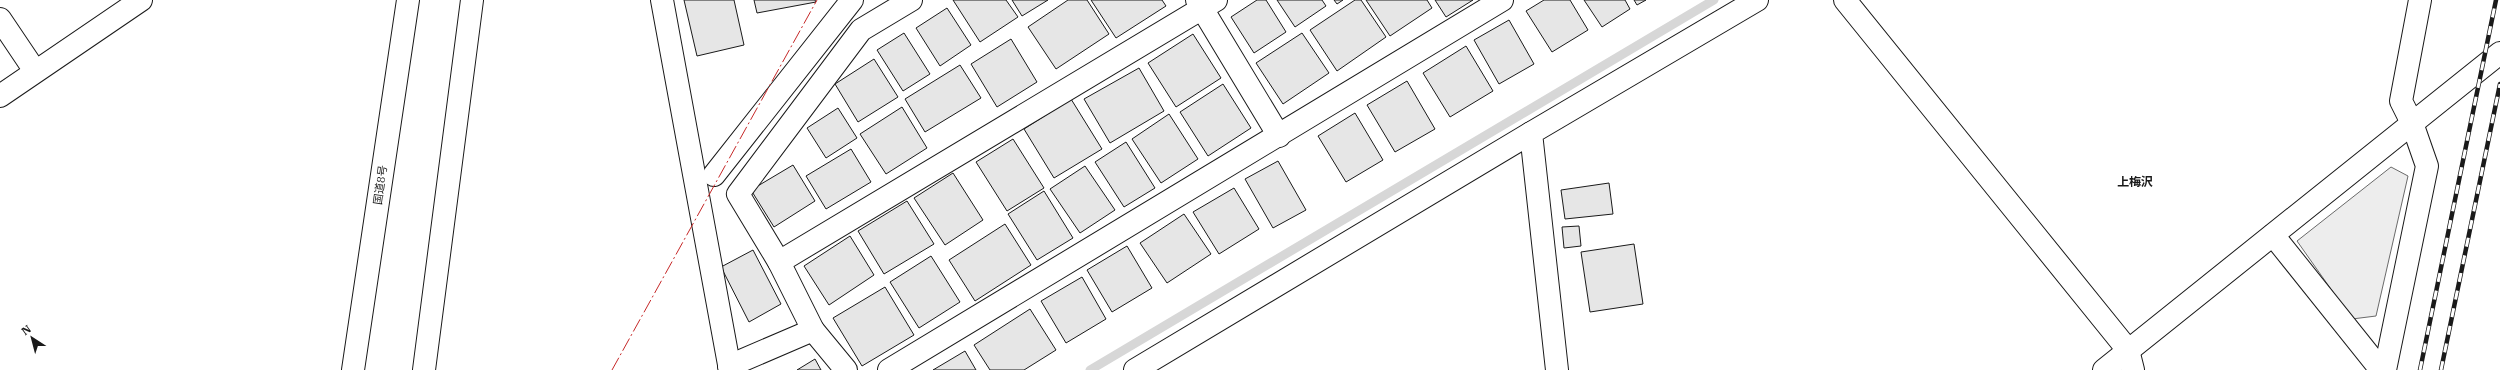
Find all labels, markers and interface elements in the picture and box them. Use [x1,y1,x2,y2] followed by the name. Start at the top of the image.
[370,164,390,206] street label: 国道8号
[2117,174,2153,189] district label: 上梅沢
[12,318,52,358] north arrow
[18,322,34,338] text: N

